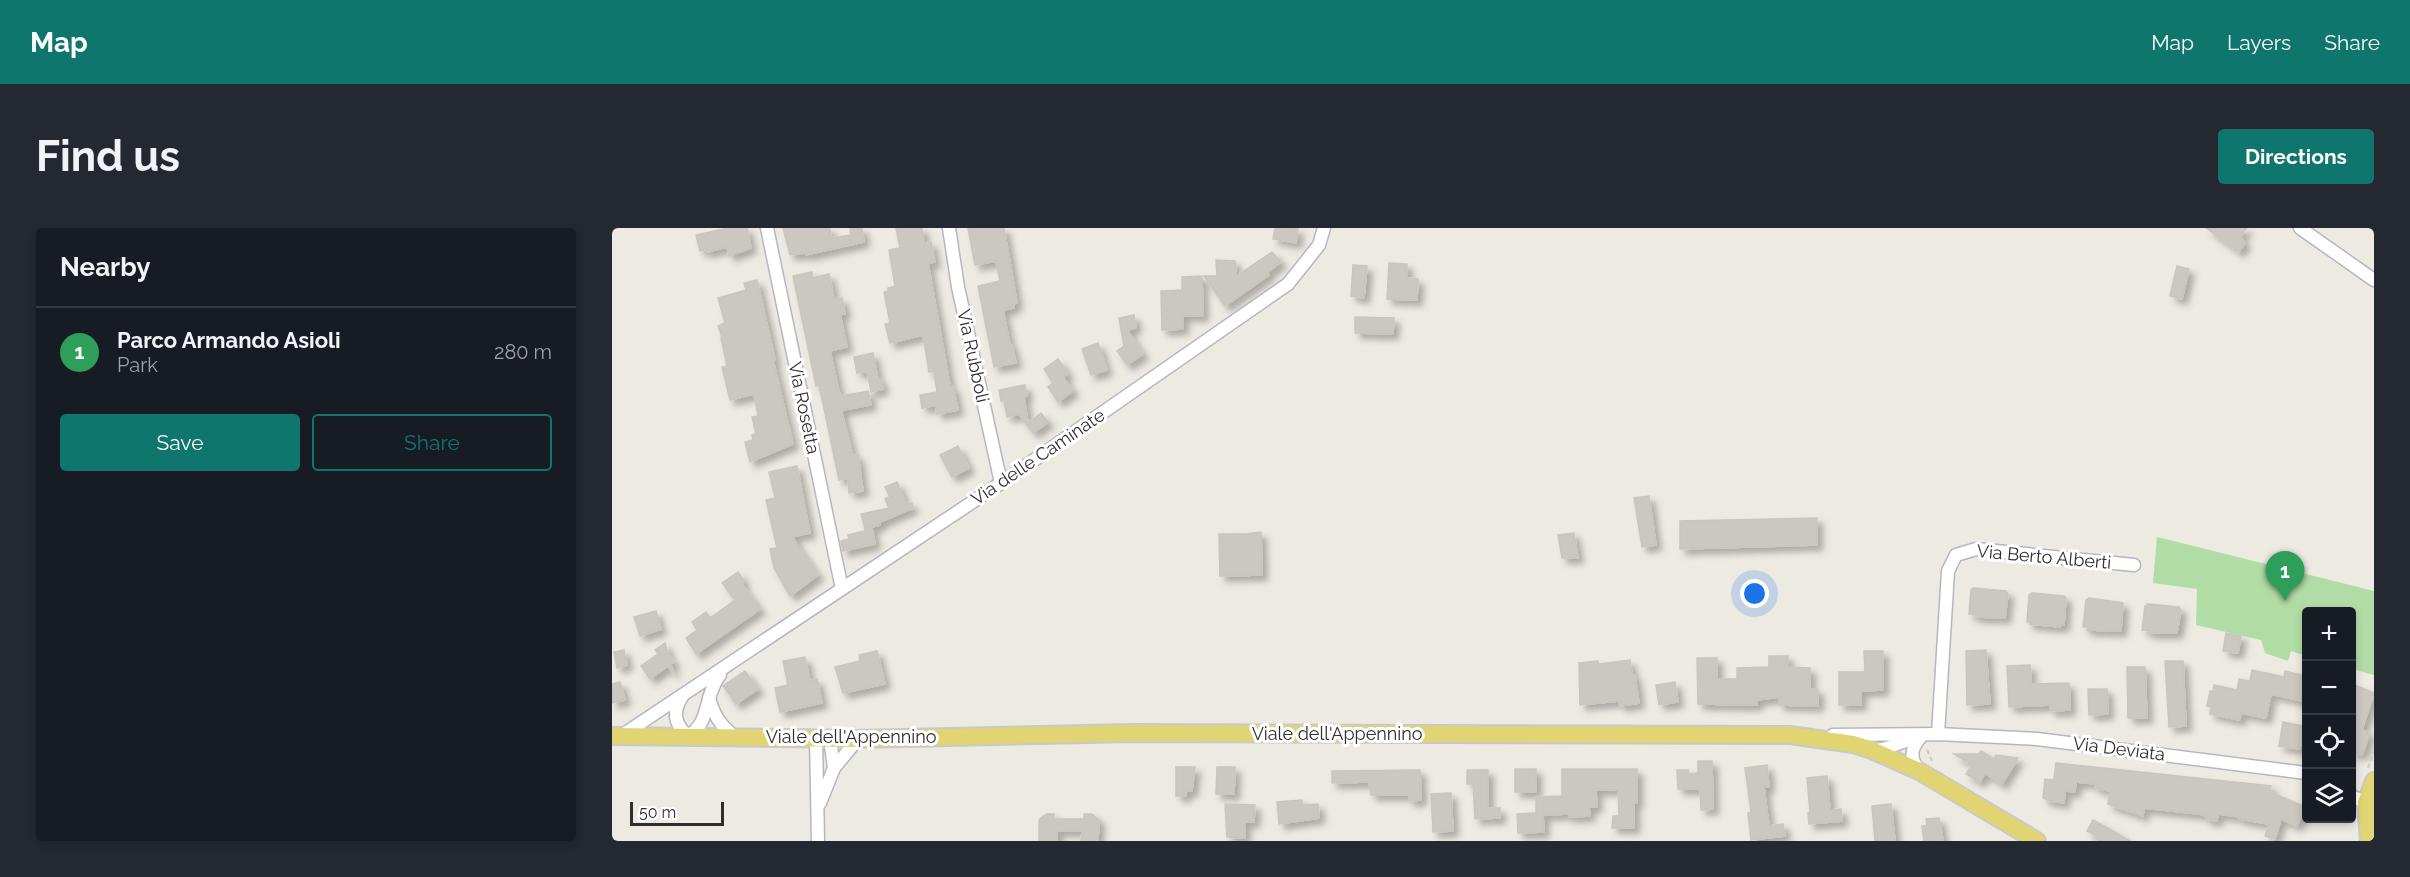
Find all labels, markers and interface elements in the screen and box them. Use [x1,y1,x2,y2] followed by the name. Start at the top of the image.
[30,26,88,59] text: Map
[2151,30,2194,55] text: Map
[2227,30,2291,55] text: Layers
[2324,30,2380,55] text: Share
[2218,129,2374,184] button: Directions
[36,132,180,181] text: Find us
[60,252,150,282] text: Nearby
[953,307,994,404] street label: Via Rubboli
[117,327,341,353] text: Parco Armando Asioli
[75,340,84,364] text: 1
[494,340,552,364] text: 280 m
[117,353,158,377] text: Park
[784,360,825,456] street label: Via Rosetta
[967,404,1109,509] street label: Via delle Caminate
[60,414,300,471] button: Save
[312,414,552,471] button: Share
[1976,540,2112,573] street label: Via Berto Alberti
[2266,552,2304,601] pin: 1
[1740,579,1769,608] your location
[2302,607,2356,823] map controls
[2302,607,2356,661] button: +
[2302,661,2356,715] button: −
[2302,715,2356,769] button: locate
[1252,723,1423,744] street label: Viale dell'Appennino
[766,726,937,747] street label: Viale dell'Appennino
[2072,732,2166,765] street label: Via Deviata
[2302,769,2356,823] button: layers
[630,799,724,826] scale bar
[639,803,676,822] text: 50 m

